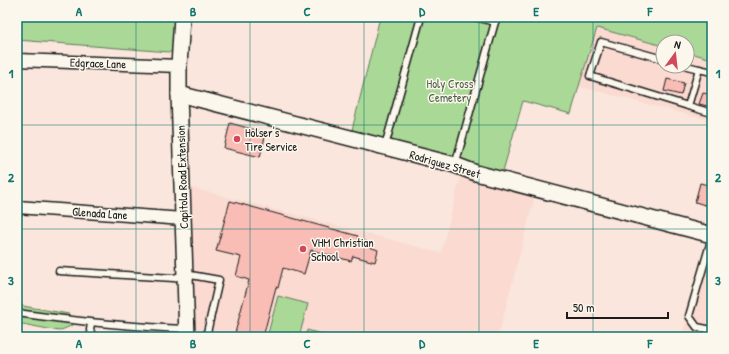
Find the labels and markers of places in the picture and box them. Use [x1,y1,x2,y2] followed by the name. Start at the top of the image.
[245,124,298,155] place label: Holser's Tire Service
[232,134,242,144] marker: Holser's Tire Service
[311,234,374,265] place label: VHM Christian School
[298,244,308,254] marker: VHM Christian School

